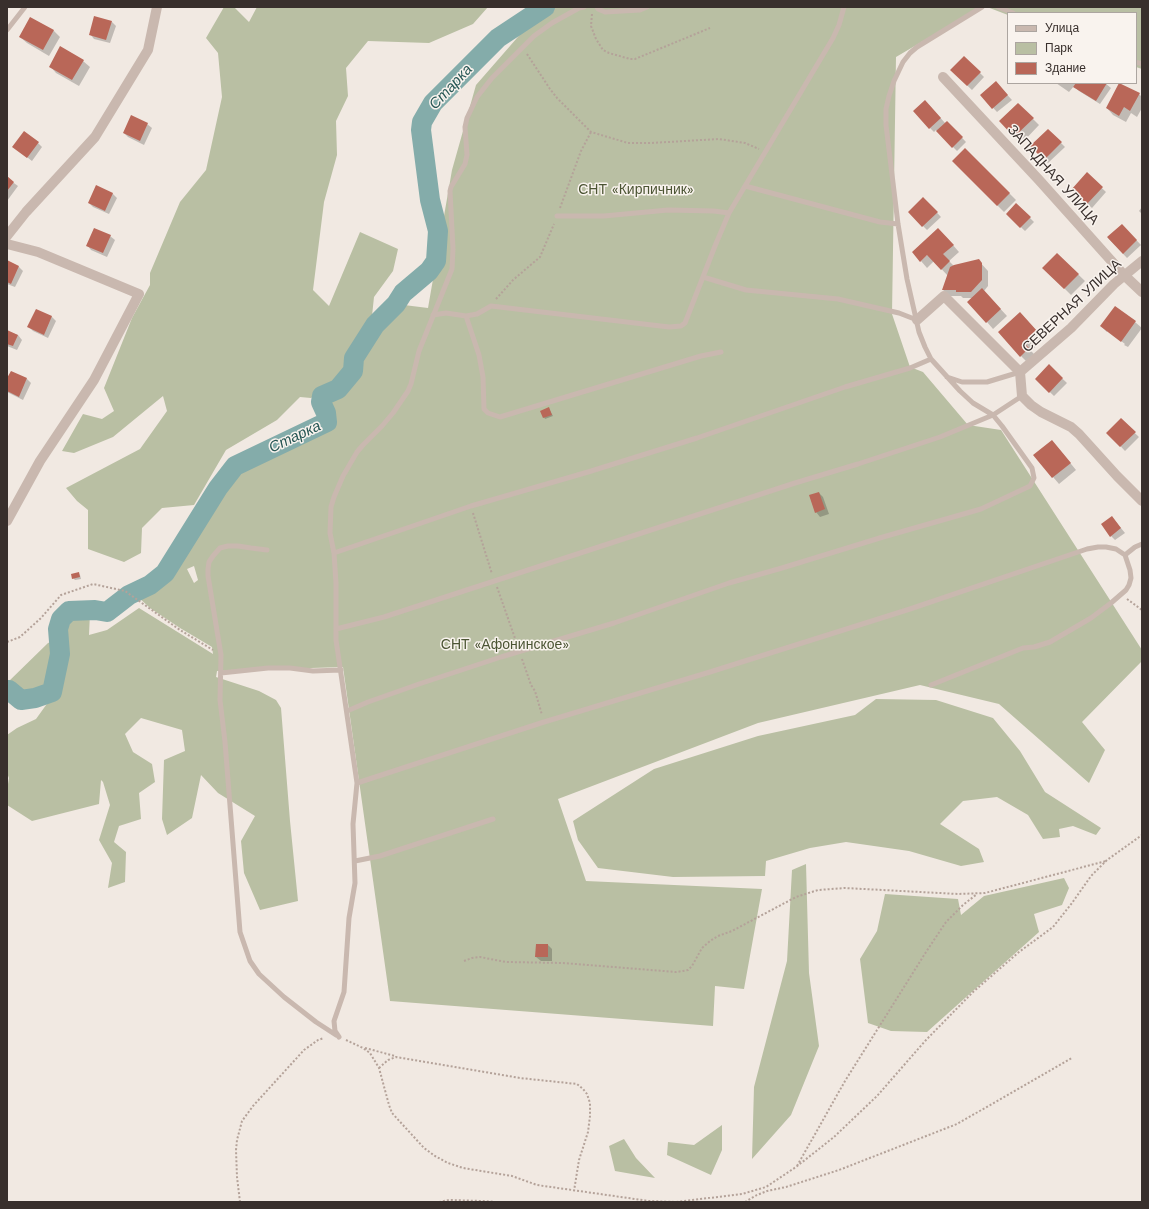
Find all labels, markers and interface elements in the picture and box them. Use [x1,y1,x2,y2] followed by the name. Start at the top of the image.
[1007,12,1137,84] legend
[1045,21,1079,35] text: Улица
[1045,41,1072,55] text: Парк
[426,61,476,113] water label: Старка
[1045,61,1086,75] text: Здание
[1004,122,1102,228] street label: ЗАПАДНАЯ УЛИЦА
[578,182,694,198] park label: СНТ «Кирпичник»
[1019,256,1125,356] street label: СЕВЕРНАЯ УЛИЦА
[266,417,324,457] water label: Старка
[441,637,569,653] park label: СНТ «Афонинское»

